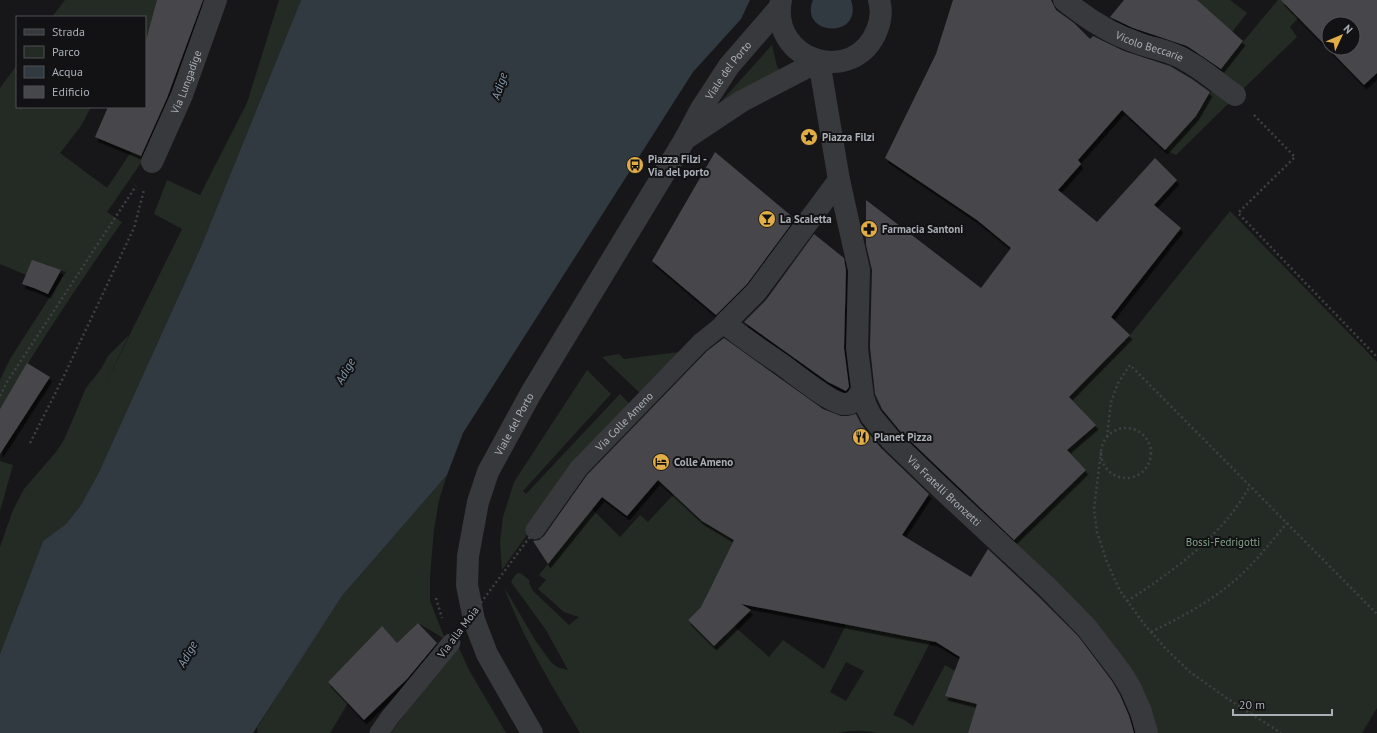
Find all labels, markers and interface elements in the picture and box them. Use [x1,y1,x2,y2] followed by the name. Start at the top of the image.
[16,16,146,108] legend
[1321,16,1361,56] north arrow
[1341,22,1356,37] text: N
[52,24,85,39] text: Strada
[1112,27,1186,65] street label: Vicolo Beccarie
[702,38,755,103] street label: Viale del Porto
[52,44,80,59] text: Parco
[167,48,205,117] street label: Via Lungadige
[52,64,83,79] text: Acqua
[488,70,510,102] water label: Adige
[52,84,90,99] text: Edificio
[799,127,819,147] place icon: Piazza Filzi
[822,130,875,144] place label: Piazza Filzi
[647,152,709,179] place label: Piazza Filzi - Via del porto
[625,155,645,175] bus stop icon: Piazza Filzi - Via del porto
[757,209,777,229] bar icon: La Scaletta
[780,212,832,226] place label: La Scaletta
[859,219,879,239] pharmacy icon: Farmacia Santoni
[882,222,963,236] place label: Farmacia Santoni
[331,355,358,388] water label: Adige
[592,389,656,455] street label: Via Colle Ameno
[491,390,537,459] street label: Viale del Porto
[851,427,871,447] restaurant icon: Planet Pizza
[874,430,932,444] place label: Planet Pizza
[651,452,671,472] hotel icon: Colle Ameno
[904,452,984,529] street label: Via Fratelli Bronzetti
[674,455,733,469] place label: Colle Ameno
[1186,535,1260,549] park label: Bossi-Fedrigotti
[433,603,482,661] street label: Via alla Moia
[173,638,200,671] water label: Adige
[1233,691,1332,717] scale bar
[1239,697,1265,712] text: 20 m

